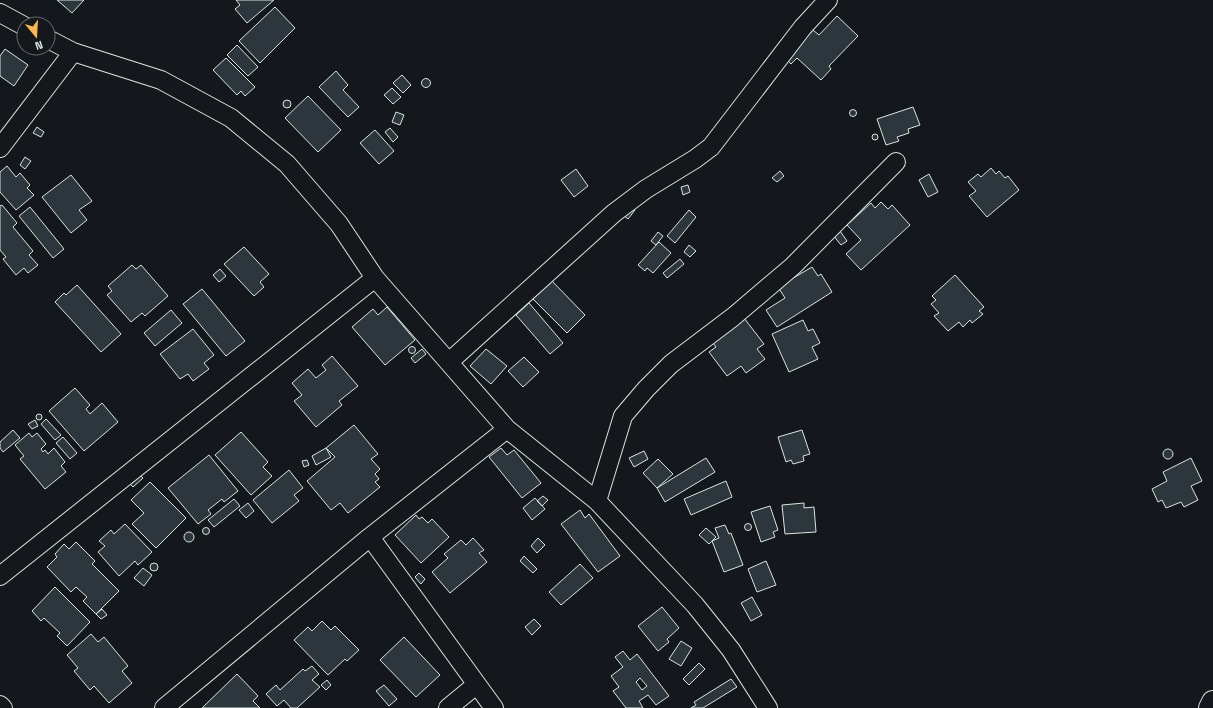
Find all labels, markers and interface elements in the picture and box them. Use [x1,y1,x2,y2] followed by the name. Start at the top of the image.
[16,16,56,56] north arrow
[33,38,45,53] text: N

